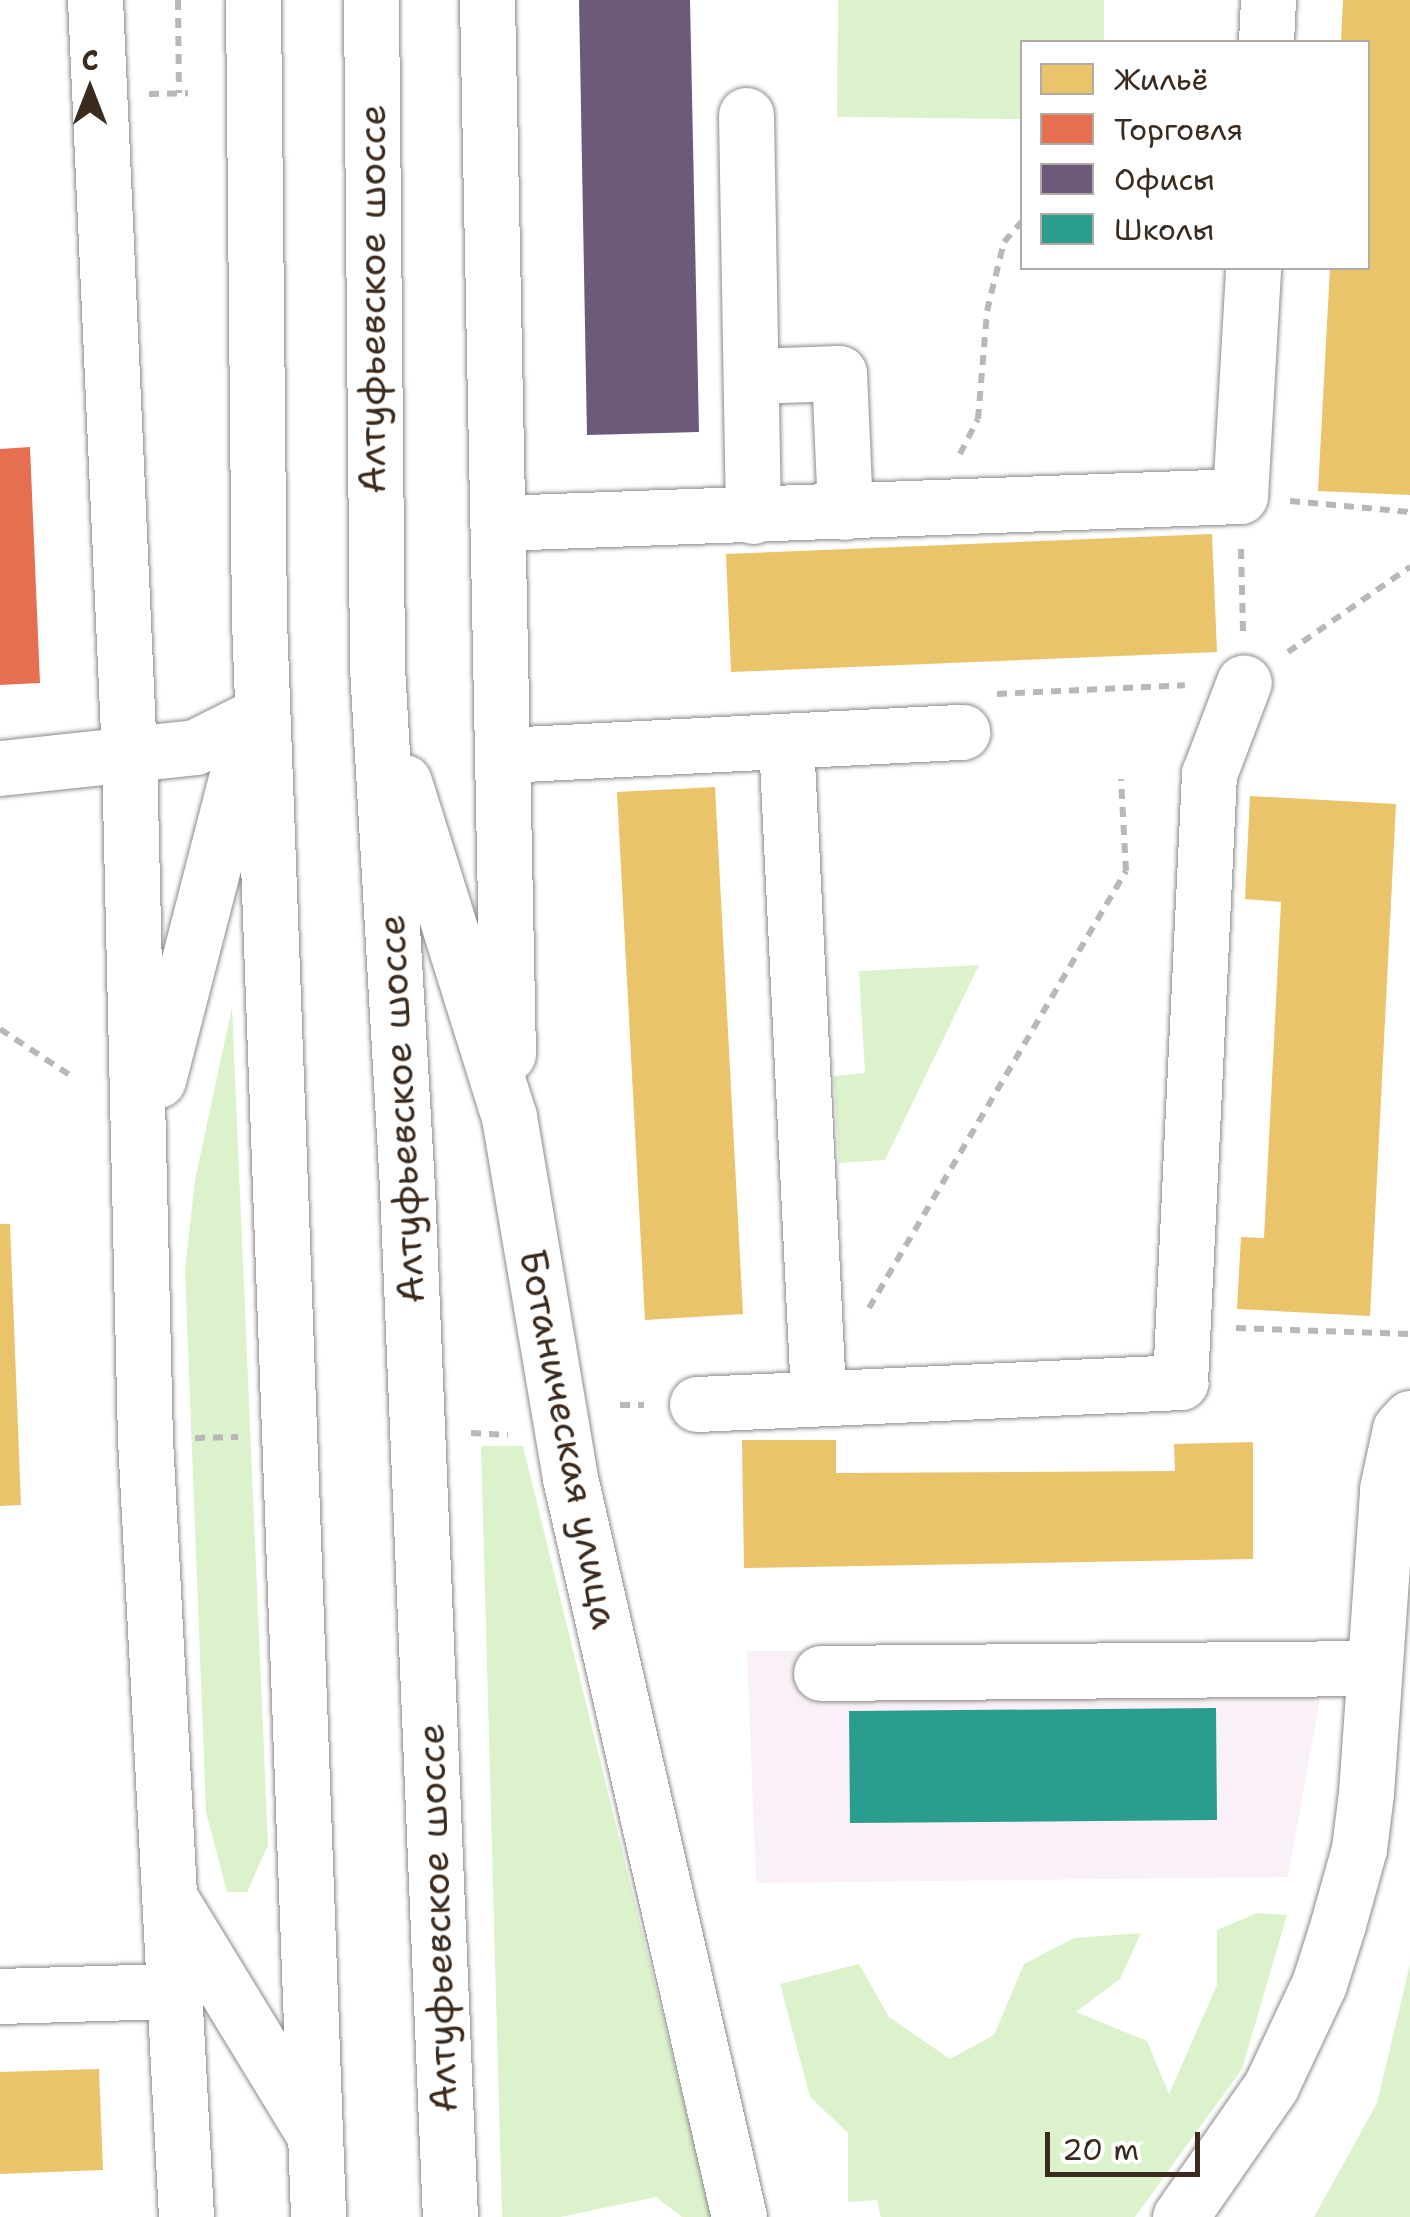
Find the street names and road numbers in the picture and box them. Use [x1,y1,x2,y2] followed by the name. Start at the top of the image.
[349,104,395,494] street label: Алтуфьевское шоссе
[368,913,434,1305] street label: Алтуфьевское шоссе
[510,1245,628,1633] street label: Ботаническая улица
[407,1723,467,2113] street label: Алтуфьевское шоссе

